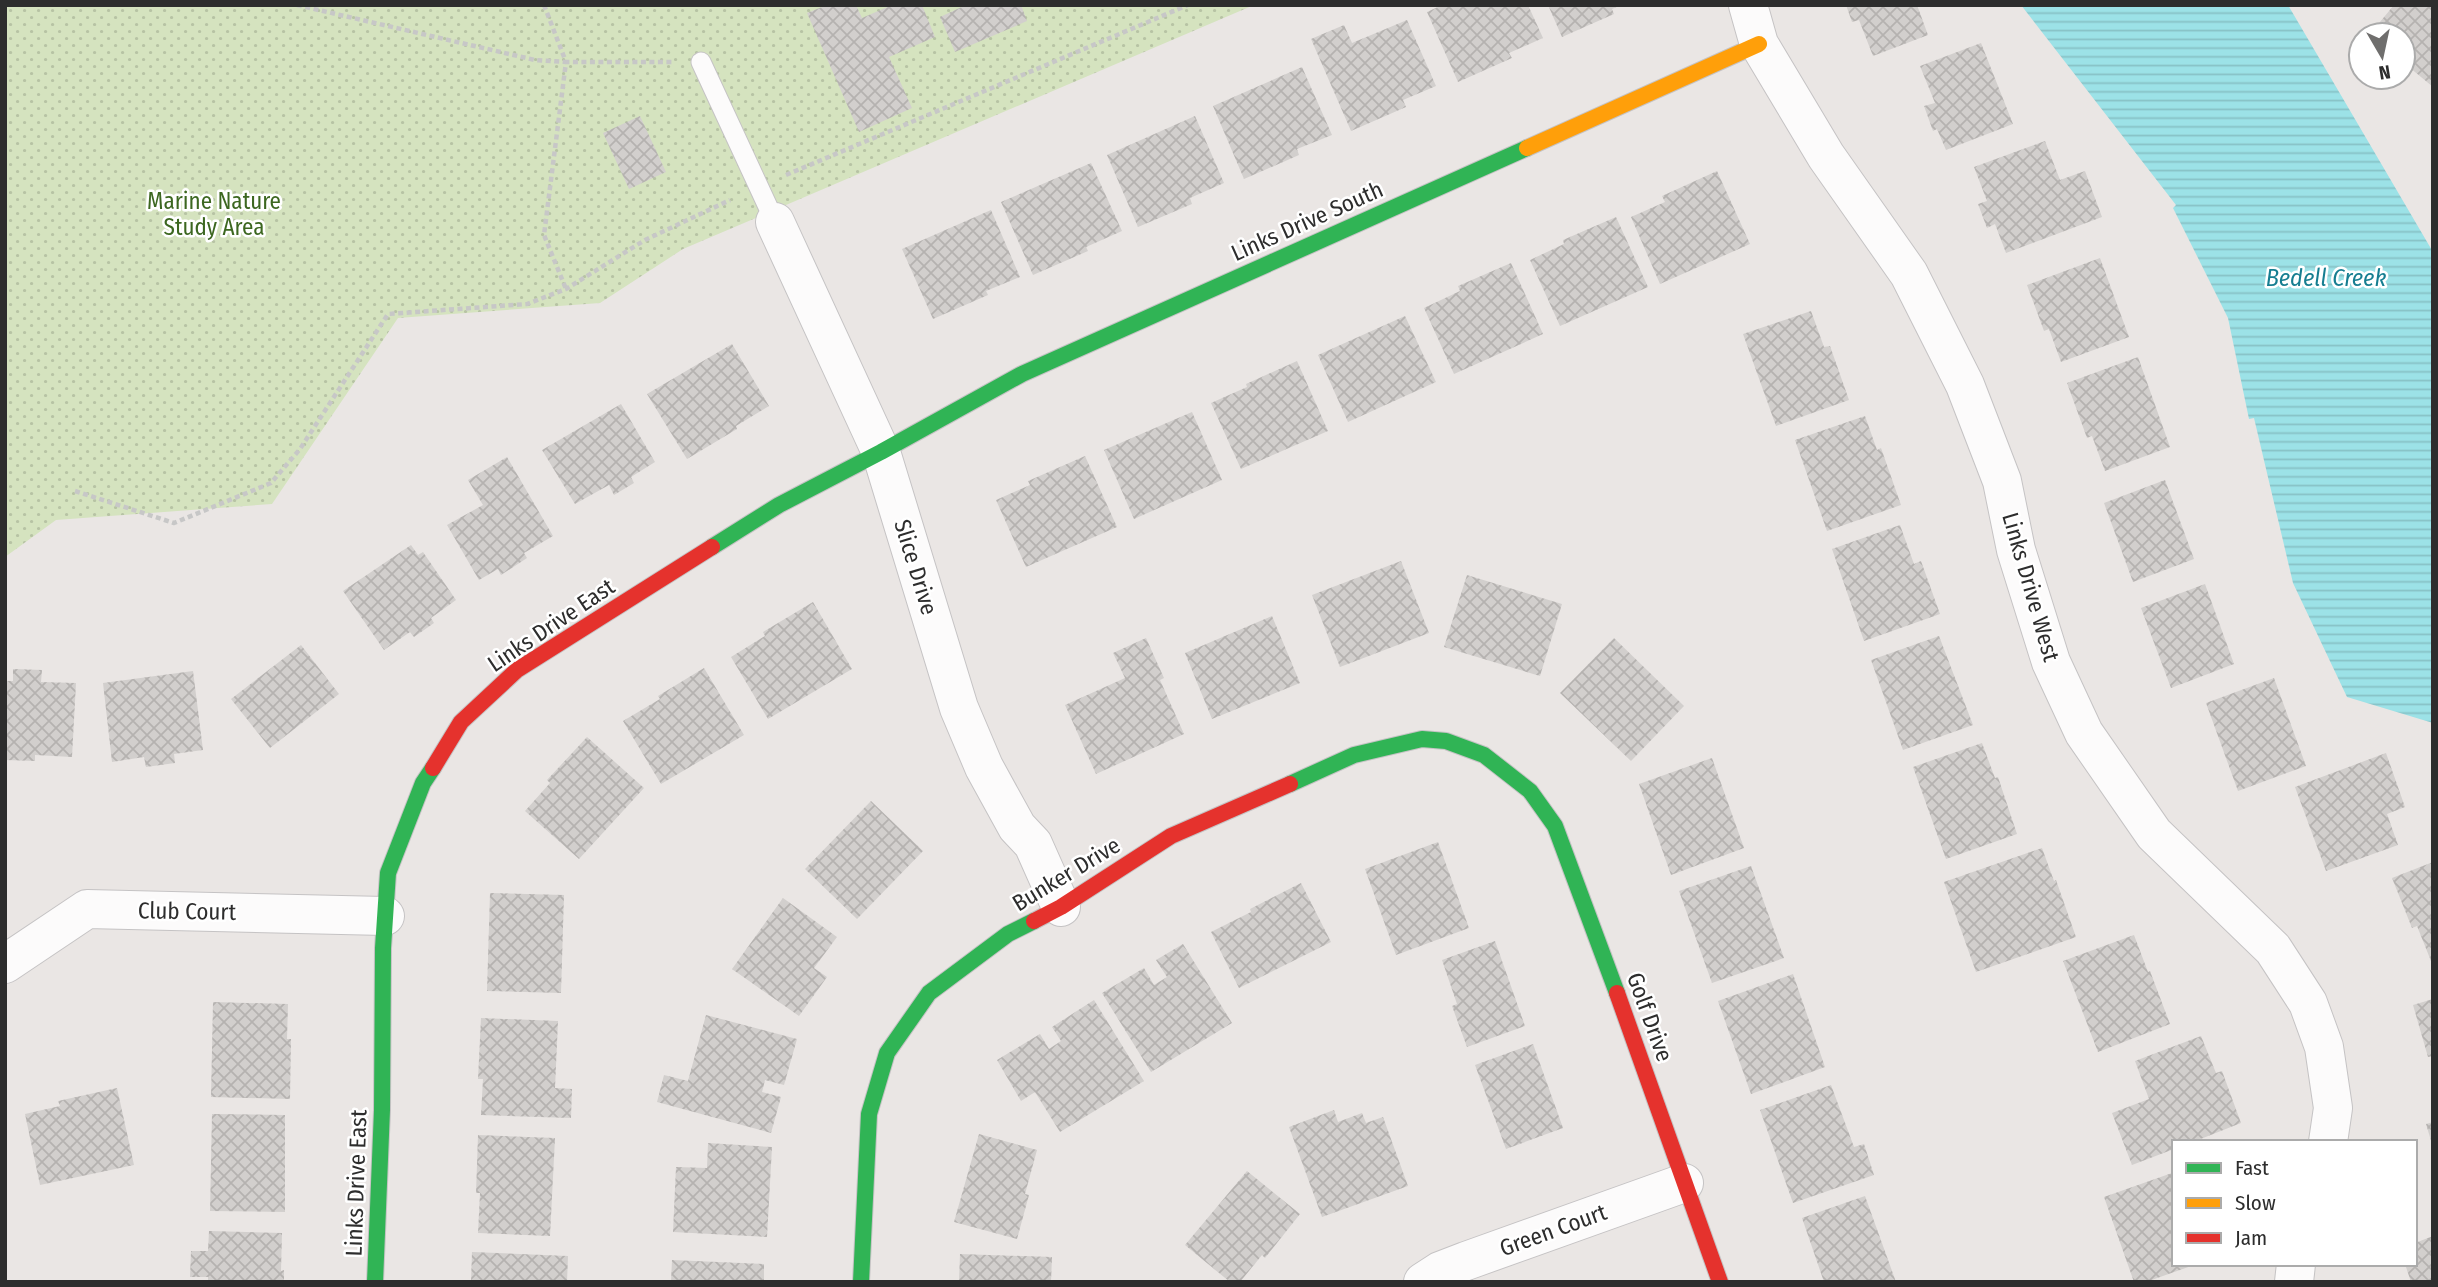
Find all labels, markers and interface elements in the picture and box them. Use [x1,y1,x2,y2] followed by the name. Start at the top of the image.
[2347,21,2417,91] north arrow
[2377,60,2392,85] text: N
[1227,175,1387,267] street label: Links Drive South
[147,187,281,241] park label: Marine Nature Study Area
[2266,264,2386,292] water label: Bedell Creek
[1996,509,2066,665] street label: Links Drive West
[888,516,944,618] street label: Slice Drive
[482,572,620,678] street label: Links Drive East
[1007,831,1125,917] street label: Bunker Drive
[138,896,237,926] street label: Club Court
[1621,969,1679,1065] street label: Golf Drive
[339,1109,373,1257] street label: Links Drive East
[2172,1140,2417,1266] legend
[2235,1155,2269,1181] text: Fast
[2235,1190,2276,1216] text: Slow
[1496,1198,1611,1262] street label: Green Court
[2235,1225,2267,1251] text: Jam

